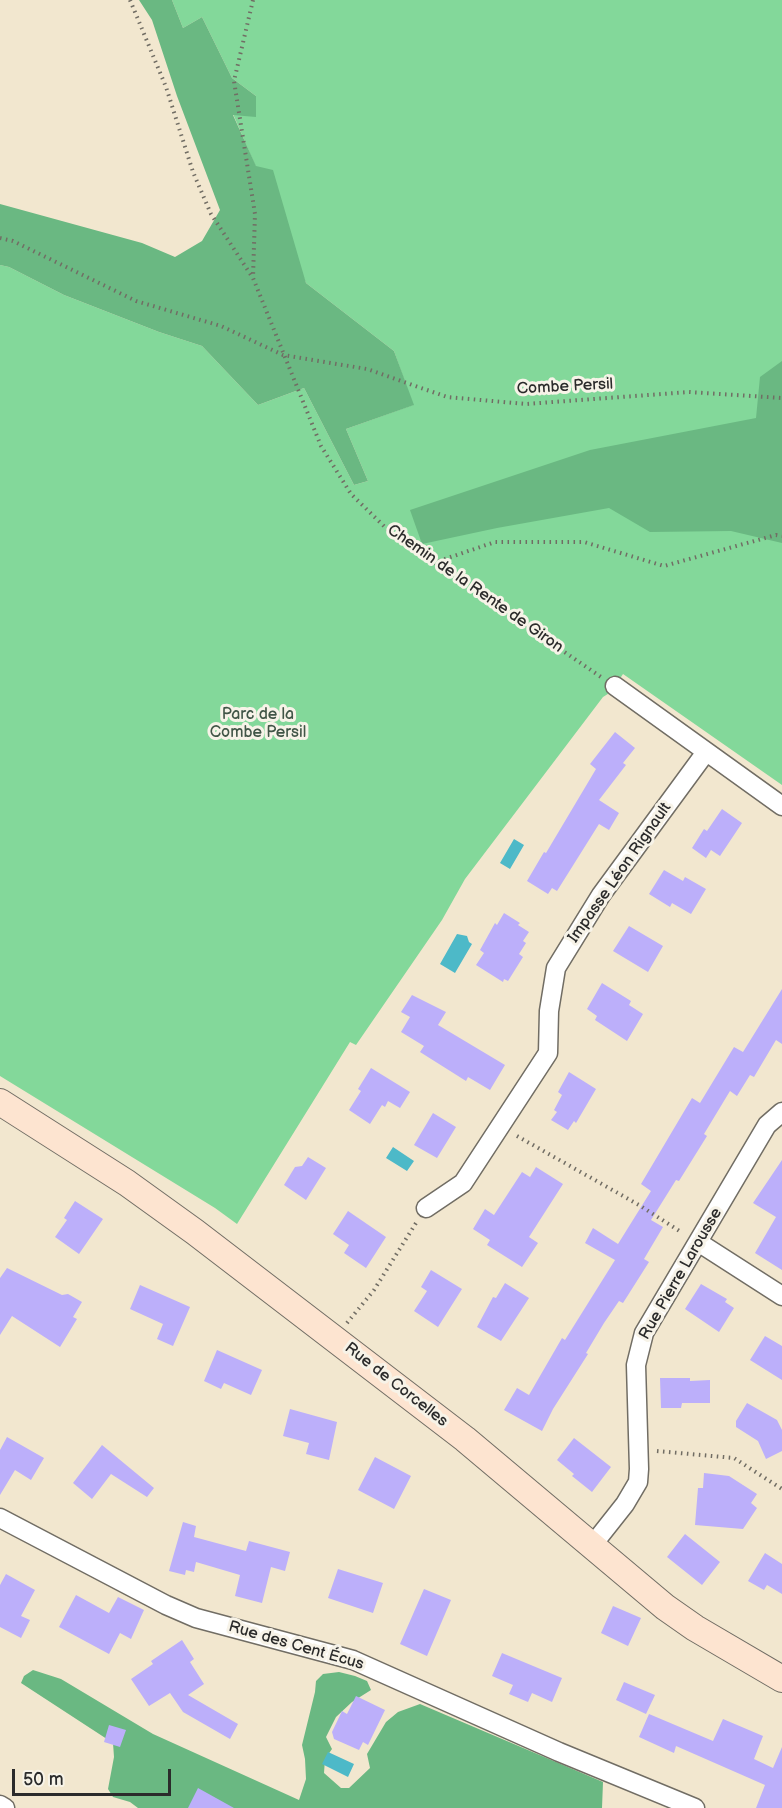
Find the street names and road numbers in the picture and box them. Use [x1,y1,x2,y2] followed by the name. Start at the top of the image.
[516,375,614,399] street label: Combe Persil
[383,521,567,657] street label: Chemin de la Rente de Giron
[564,799,676,947] street label: Impasse Léon Rignault
[635,1205,727,1343] street label: Rue Pierre Larousse
[341,1339,451,1431] street label: Rue de Corcelles
[226,1618,366,1674] street label: Rue des Cent Écus

